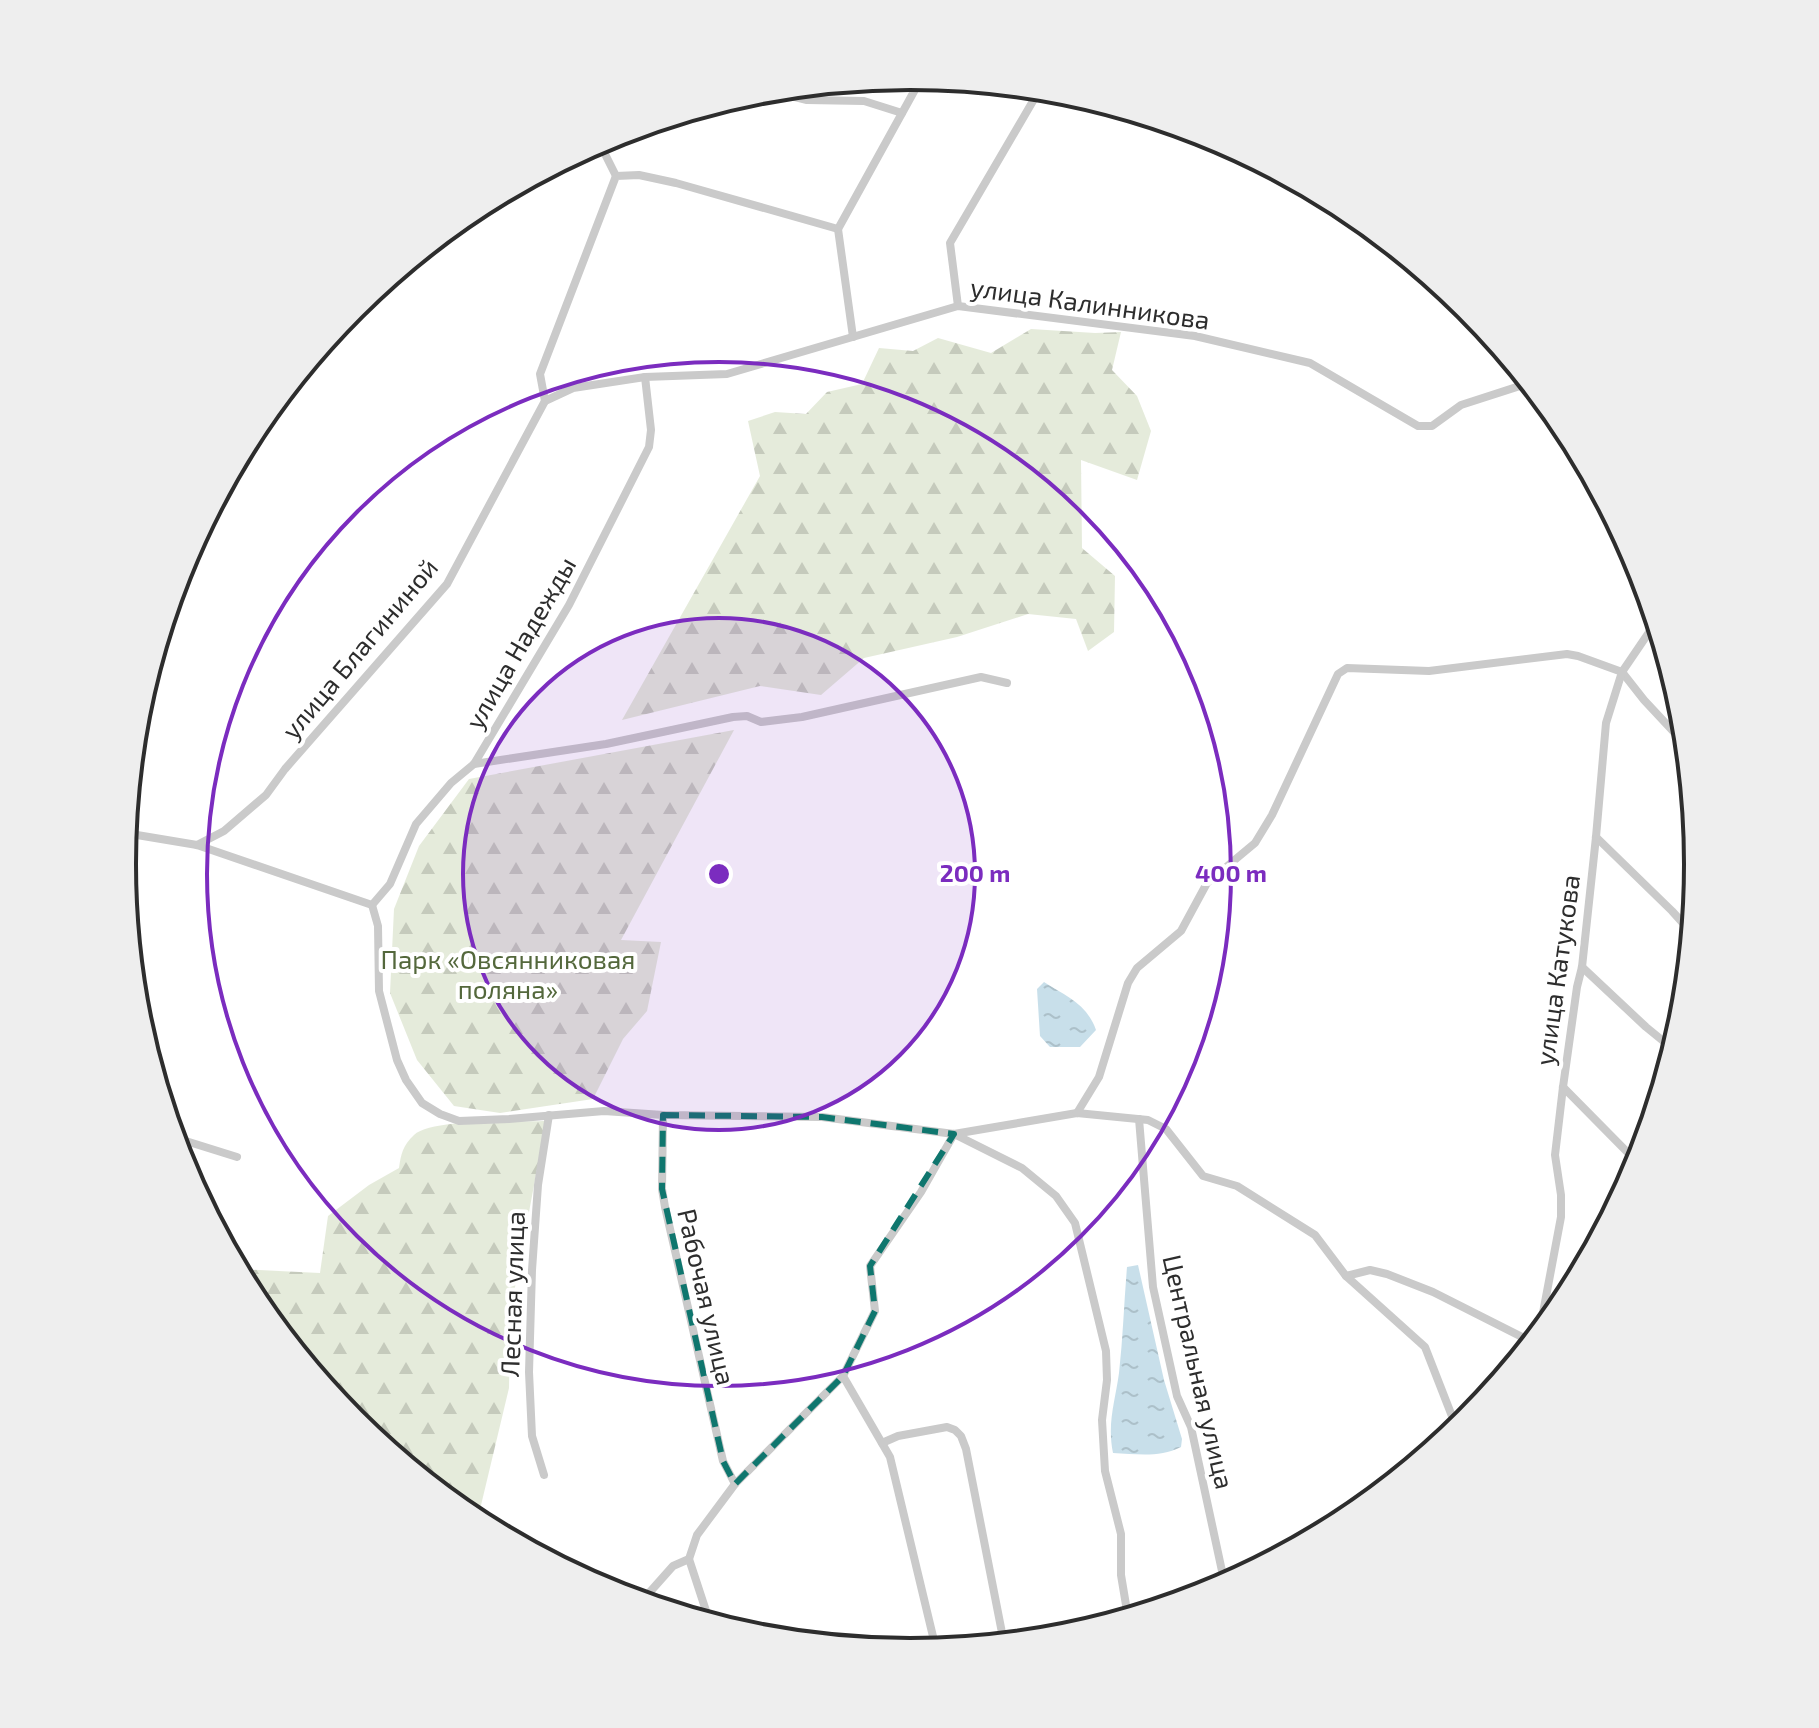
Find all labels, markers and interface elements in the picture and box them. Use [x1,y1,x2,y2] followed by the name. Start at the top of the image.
[968,270,1212,336] street label: улица Калинникова
[458,551,582,734] street label: улица Надежды
[274,552,444,745] street label: улица Благининой
[940,858,1010,887] text: 200 m
[1195,858,1267,887] text: 400 m
[705,860,733,888] centre of rings
[1528,872,1586,1067] street label: улица Катукова
[381,943,635,1004] park label: Парк «Овсянниковая поляна»
[671,1205,743,1388] street label: Рабочая улица
[493,1211,531,1377] street label: Лесная улица
[1156,1252,1241,1492] street label: Центральная улица

